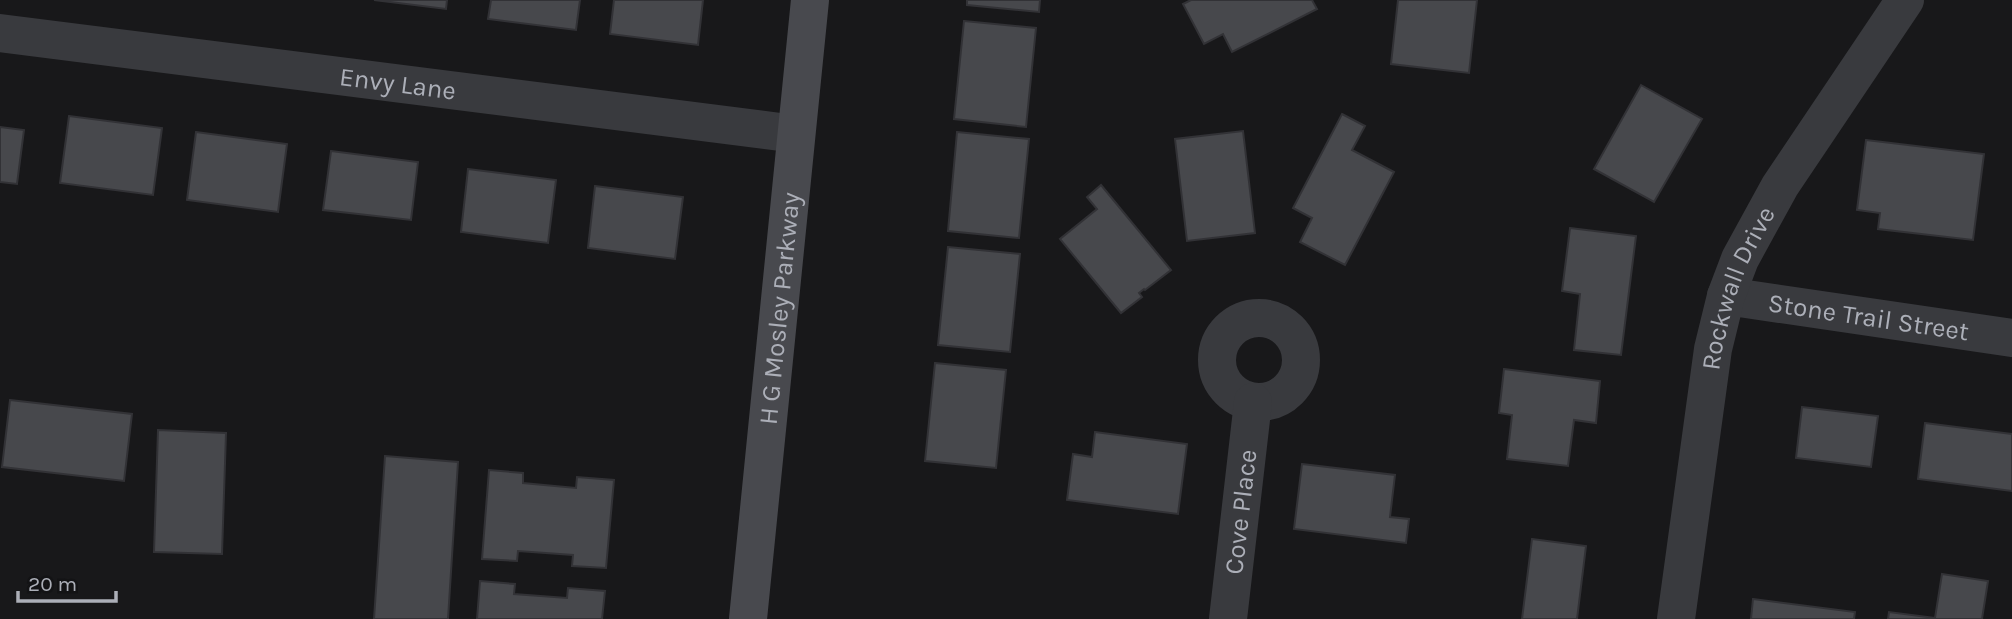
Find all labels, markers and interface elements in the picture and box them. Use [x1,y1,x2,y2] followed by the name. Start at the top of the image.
[338,61,458,107] street label: Envy Lane
[753,191,807,426] street label: H G Mosley Parkway
[1695,201,1782,372] street label: Rockwall Drive
[1766,287,1971,347] street label: Stone Trail Street
[1218,448,1263,576] street label: Cove Place
[18,560,116,604] scale bar
[28,572,77,596] text: 20 m

